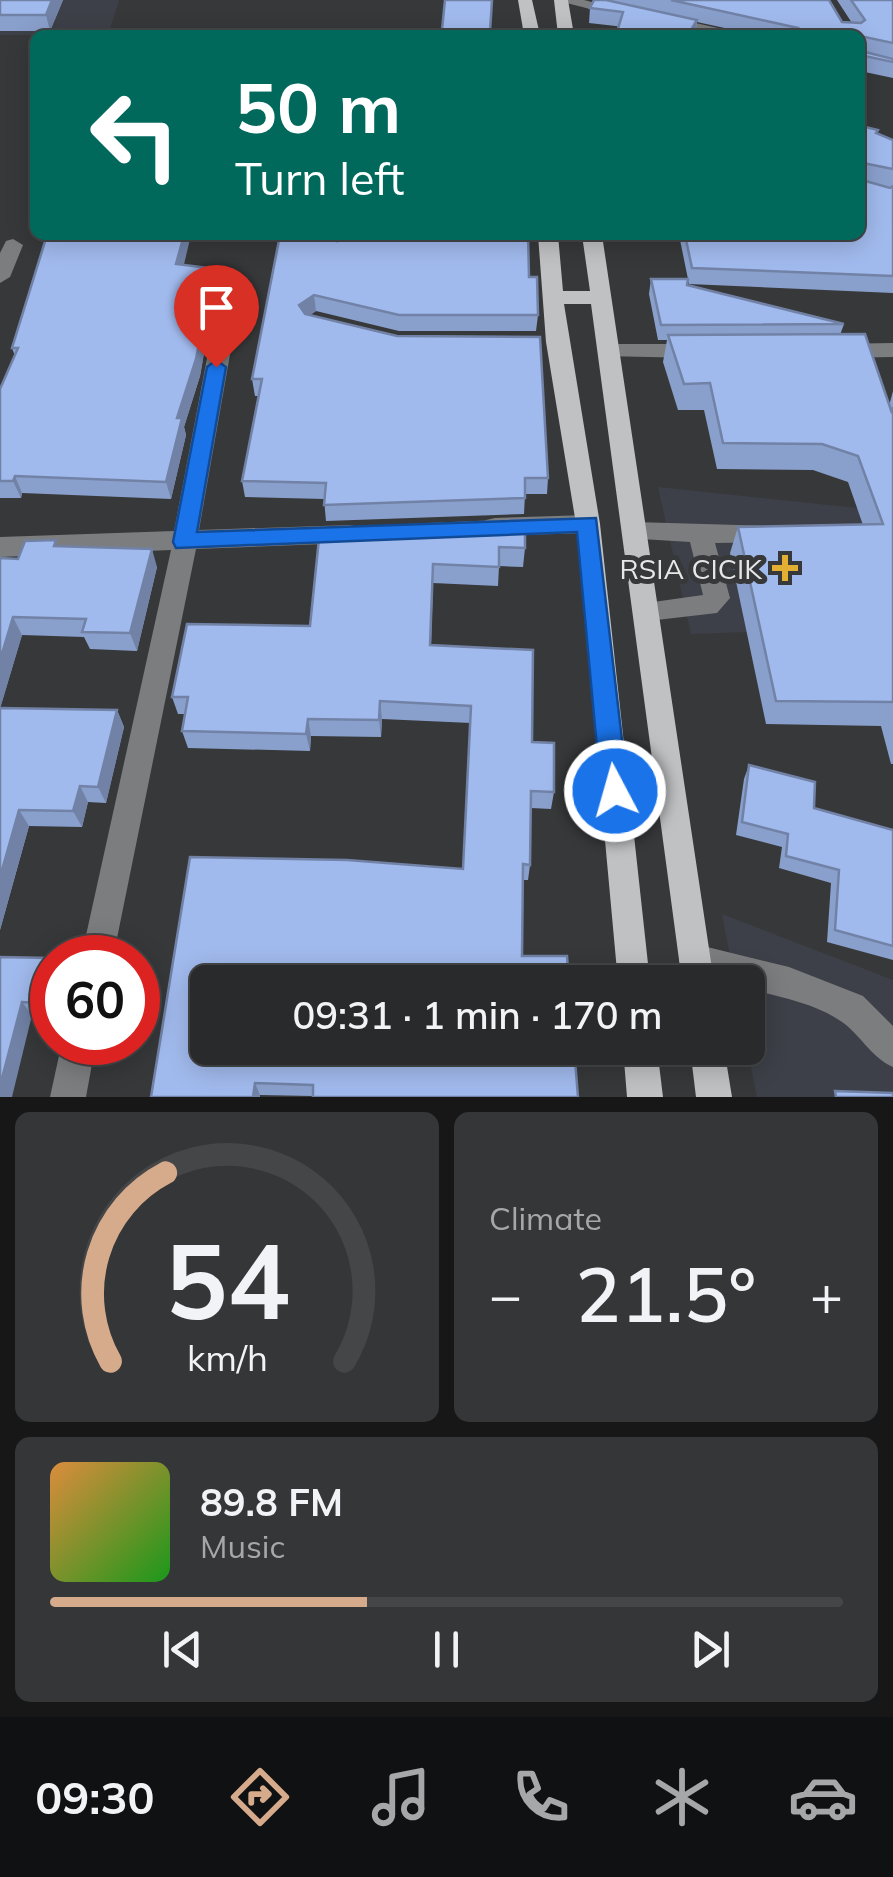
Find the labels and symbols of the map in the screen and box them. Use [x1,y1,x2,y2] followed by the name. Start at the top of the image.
[174,265,259,368] pin
[619,551,763,586] place label: RSIA CICIK
[772,555,798,581] marker: RSIA CICIK
[563,739,667,843] position arrow
[30,935,160,1065] speed limit sign: 60

